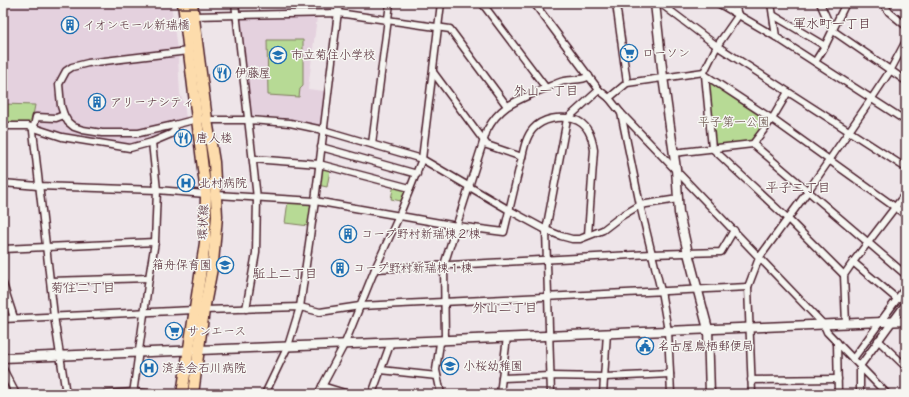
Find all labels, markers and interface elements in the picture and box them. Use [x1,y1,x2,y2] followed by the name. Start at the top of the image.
[60,15,80,35] building icon: イオンモール新瑞橋
[793,15,871,33] district label: 軍水町一丁目
[83,17,190,34] place label: イオンモール新瑞橋
[619,43,639,63] supermarket icon: ローソン
[268,45,288,65] school or university icon: 市立菊住小学校
[642,45,690,62] place label: ローソン
[291,47,375,64] place label: 市立菊住小学校
[212,63,232,83] restaurant icon: 伊藤屋
[235,65,271,82] place label: 伊藤屋
[513,82,579,100] district label: 外山一丁目
[87,92,107,112] building icon: アリーナシティ
[110,94,194,111] place label: アリーナシティ
[698,114,770,131] park label: 平子第一公園
[173,128,193,148] restaurant icon: 唐人楼
[196,130,232,147] place label: 唐人楼
[176,173,196,193] hospital icon: 北村病院
[199,175,247,192] place label: 北村病院
[765,179,831,197] district label: 平子二丁目
[194,204,213,240] street label: 環状線
[338,224,358,244] building icon: コープ野村新瑞棟２棟
[361,226,481,243] place label: コープ野村新瑞棟２棟
[215,255,235,275] school or university icon: 箱舟保育園
[152,257,212,274] place label: 箱舟保育園
[330,258,350,278] building icon: コープ野村新瑞棟１棟
[353,260,473,277] place label: コープ野村新瑞棟１棟
[252,265,318,283] district label: 駈上二丁目
[50,279,116,297] district label: 菊住二丁目
[472,299,538,317] district label: 外山二丁目
[164,321,184,341] supermarket icon: サンエース
[187,323,246,340] place label: サンエース
[635,336,655,356] public building icon: 名古屋鳥栖郵便局
[658,338,754,355] place label: 名古屋鳥栖郵便局
[440,356,460,376] school or university icon: 小桜幼稚園
[139,358,159,378] hospital icon: 済美会石川病院
[463,358,523,375] place label: 小桜幼稚園
[162,360,246,377] place label: 済美会石川病院

